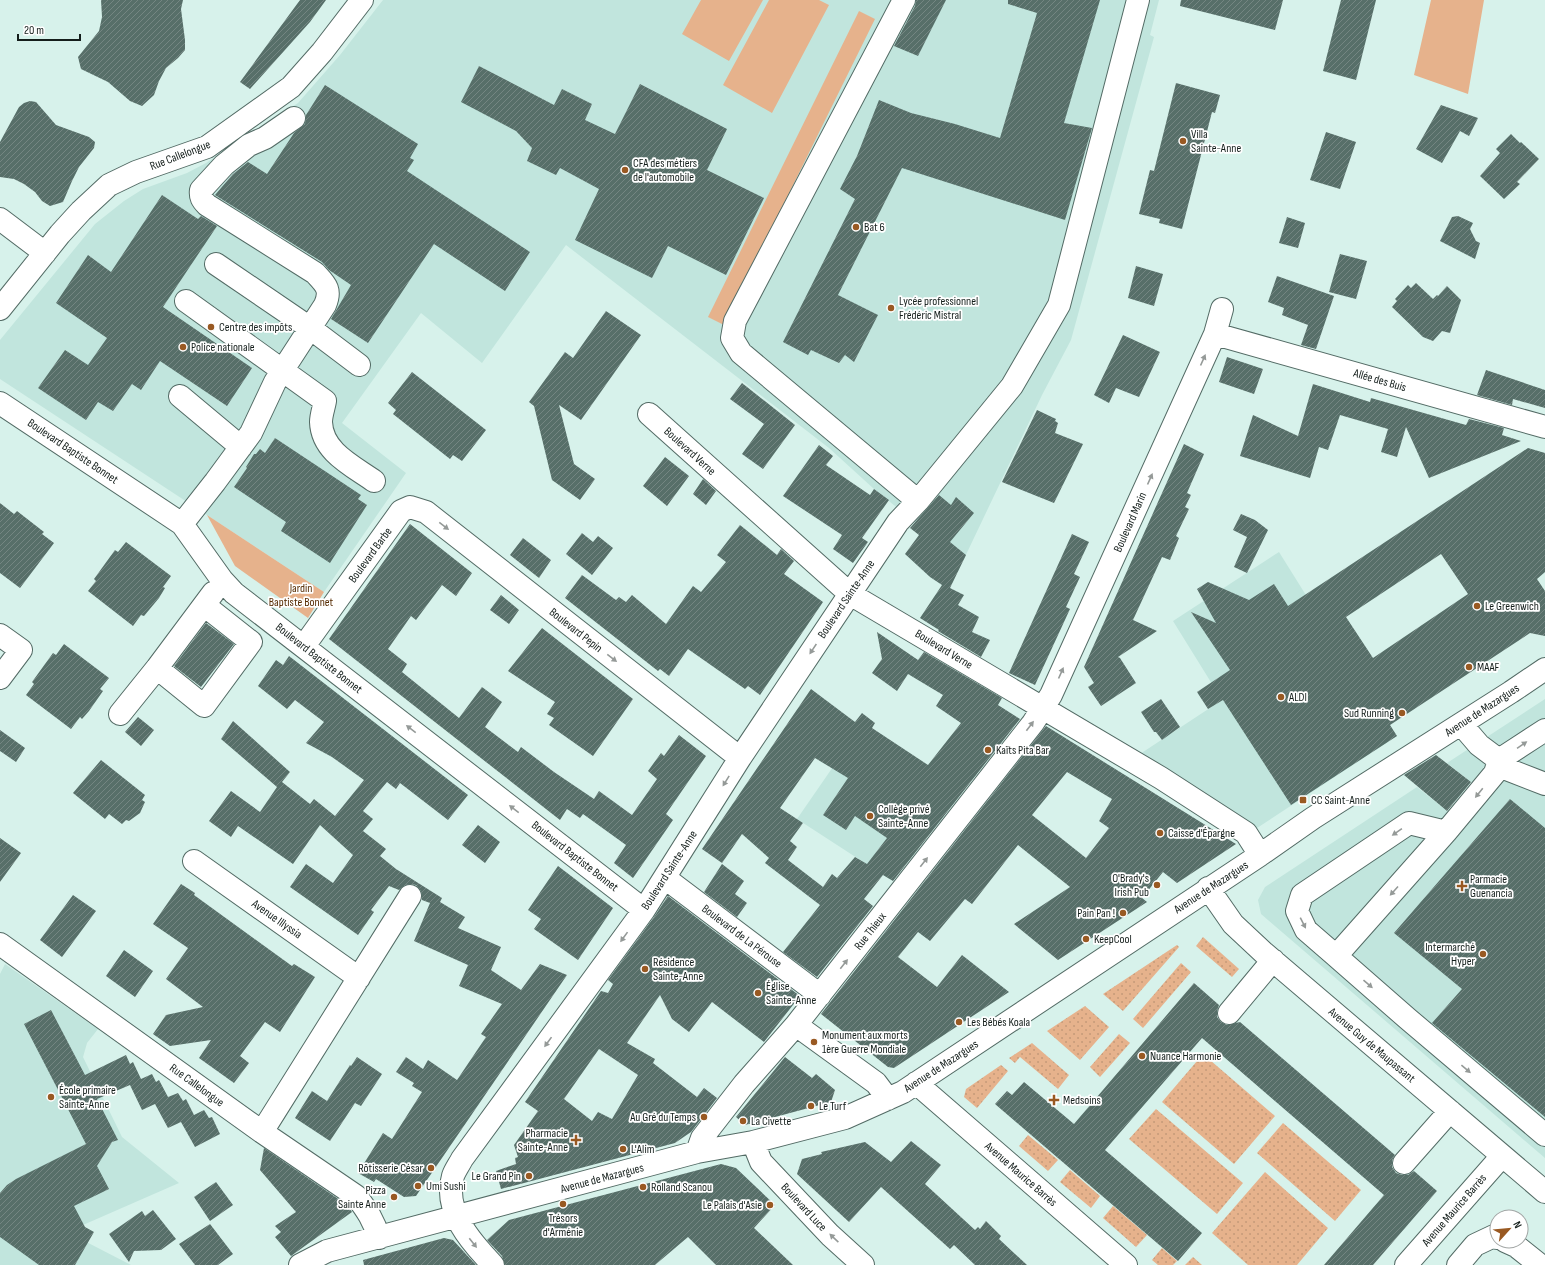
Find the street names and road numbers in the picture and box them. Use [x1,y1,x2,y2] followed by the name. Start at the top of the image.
[148,137,213,174] street label: Rue Callelongue
[1351,366,1408,395] street label: Allée des Buis
[25,416,121,487] street label: Boulevard Baptiste Bonnet
[661,424,719,479] street label: Boulevard Verne
[1111,490,1150,555] street label: Boulevard Marin
[345,525,396,586] street label: Boulevard Barbe
[815,557,878,642] street label: Boulevard Sainte-Anne
[546,605,605,656] street label: Boulevard Pepin
[272,620,365,697] street label: Boulevard Baptiste Bonnet
[912,626,976,673] street label: Boulevard Verne
[1441,681,1522,741] street label: Avenue de Mazargues
[528,818,621,895] street label: Boulevard Baptiste Bonnet
[638,828,701,913] street label: Boulevard Sainte-Anne
[1170,858,1251,918] street label: Avenue de Mazargues
[248,896,305,942] street label: Avenue Illyssia
[699,901,785,972] street label: Boulevard de La Pérouse
[851,909,890,953] street label: Rue Thieux
[1324,1004,1418,1086] street label: Avenue Guy de Maupassant
[900,1037,981,1097] street label: Avenue de Mazargues
[166,1061,227,1110] street label: Rue Callelongue
[981,1138,1060,1210] street label: Avenue Maurice Barrès
[558,1160,645,1197] street label: Avenue de Mazargues
[1418,1171,1490,1250] street label: Avenue Maurice Barrès
[777,1180,830,1235] street label: Boulevard Luce

